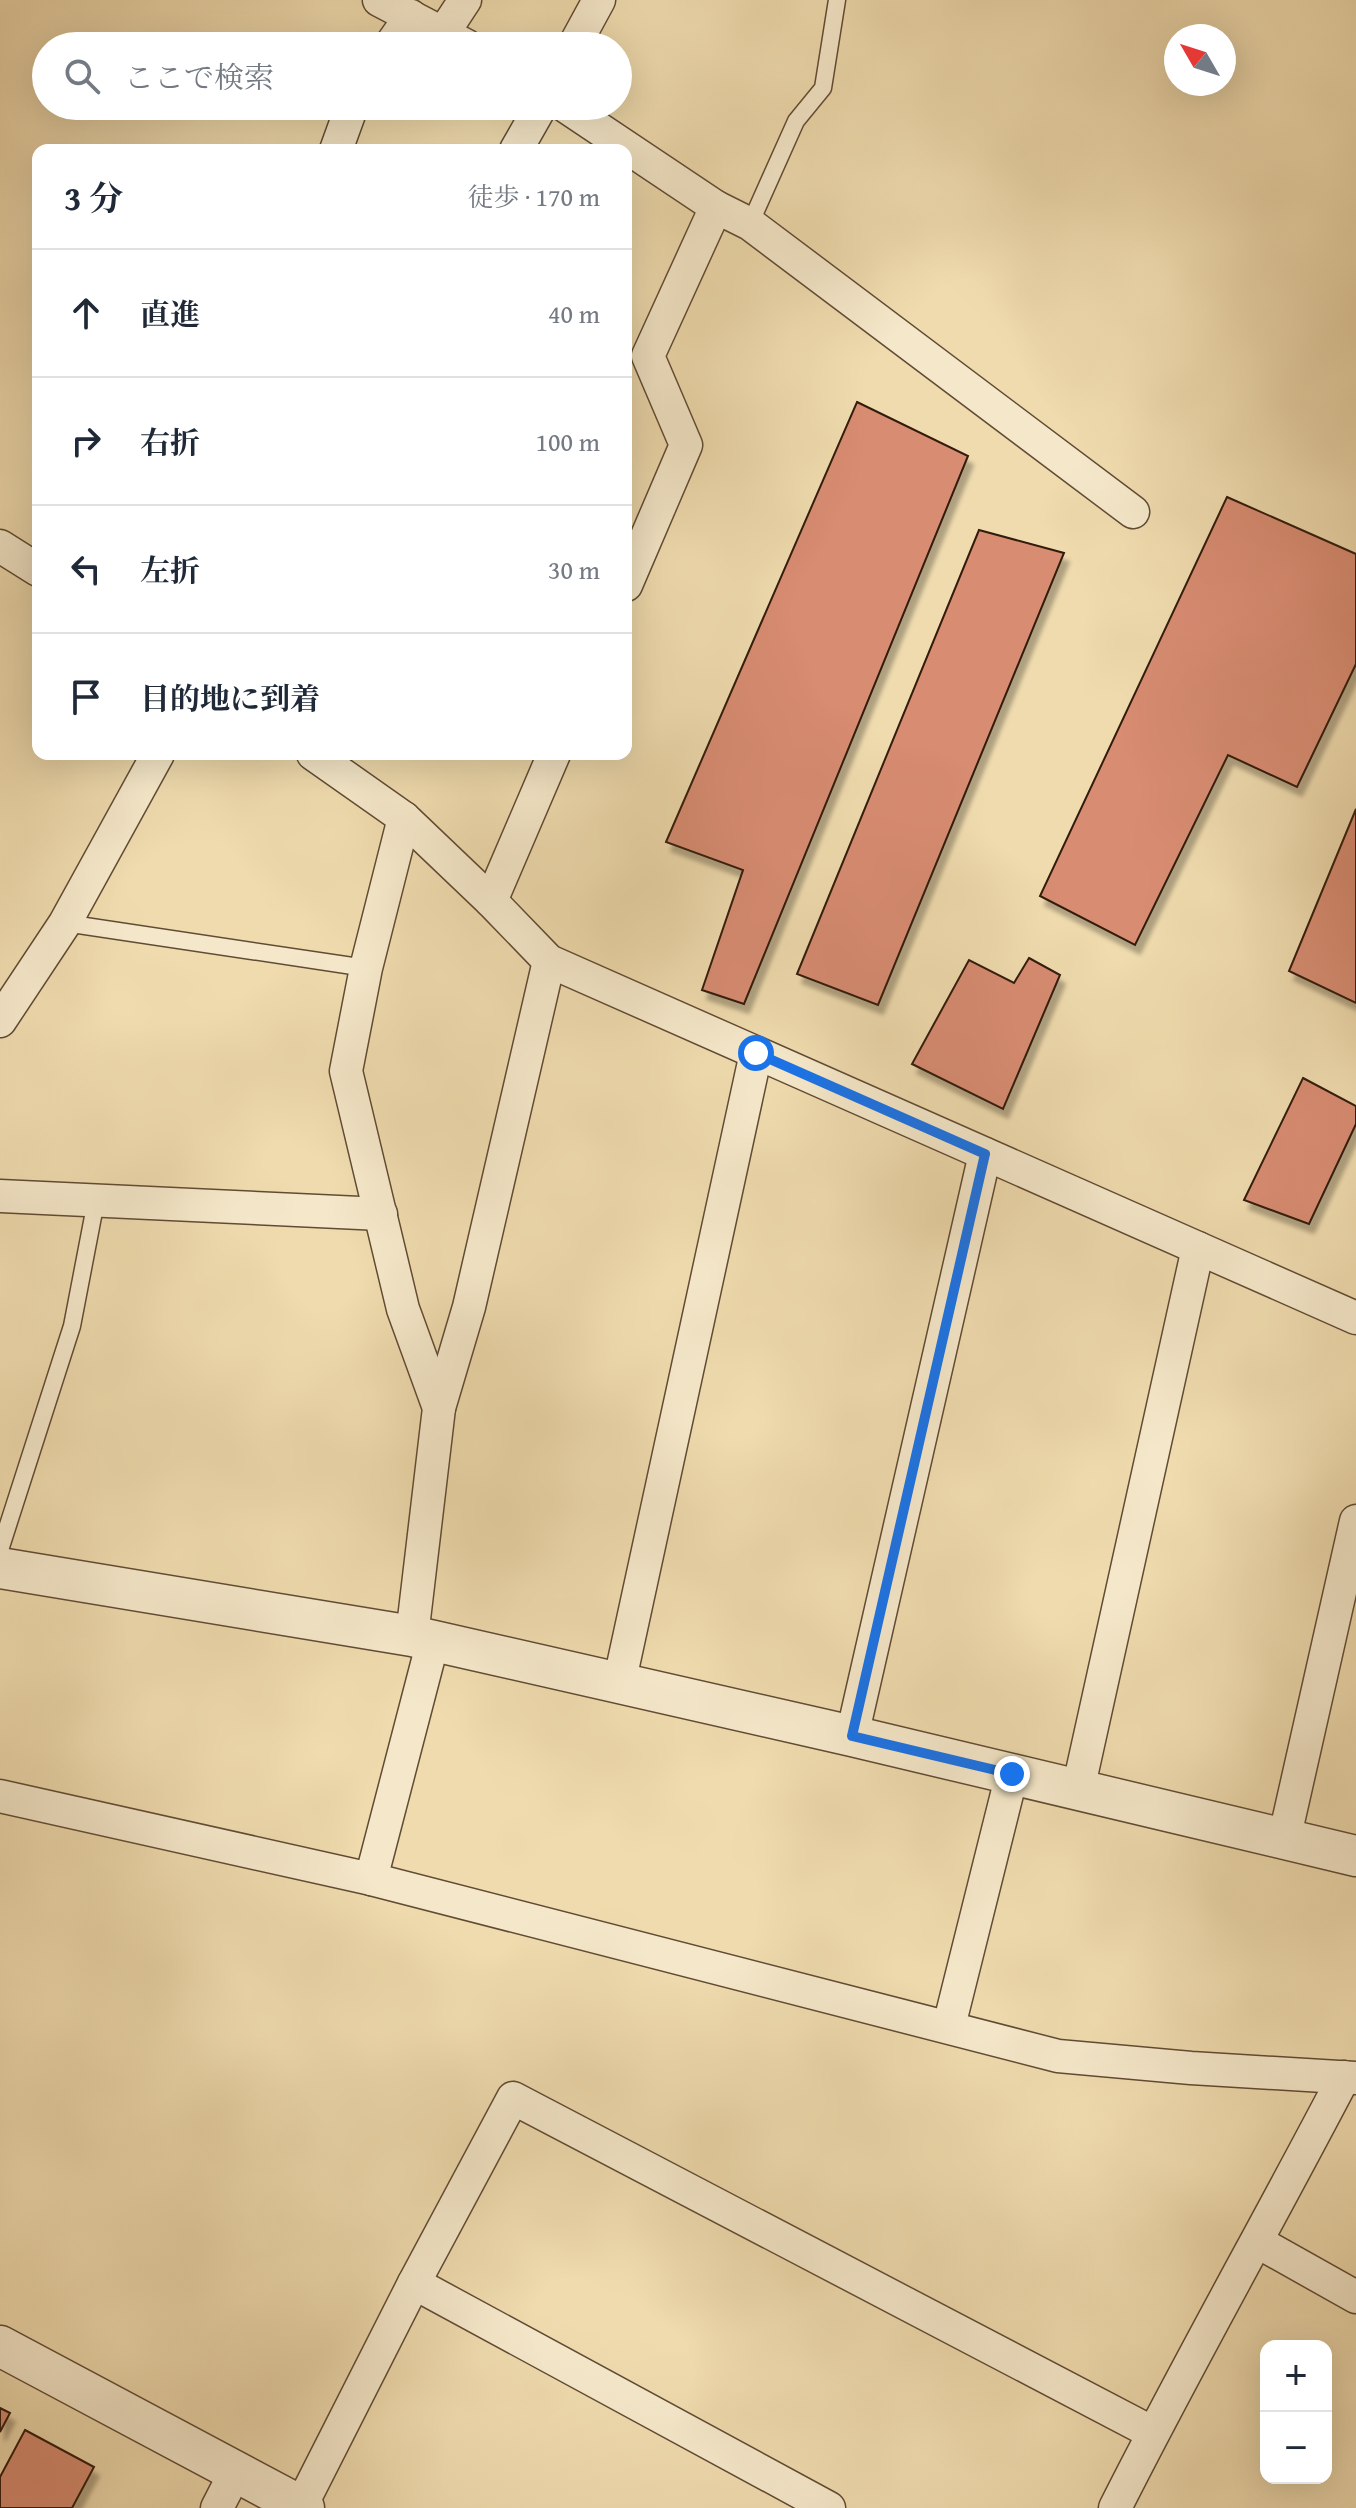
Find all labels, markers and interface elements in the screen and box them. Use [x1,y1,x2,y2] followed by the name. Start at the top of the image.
[1164,24,1236,96] north arrow
[32,32,632,120] search box
[60,54,104,98] icon: search
[124,55,274,99] text: ここで検索
[64,173,123,222] text: 3 分
[468,177,600,216] text: 徒歩 · 170 m
[64,291,108,335] icon: ahead
[140,292,200,336] text: 直進
[548,294,600,333] text: 40 m
[64,419,108,463] icon: right
[140,420,200,464] text: 右折
[535,422,600,461] text: 100 m
[64,547,108,591] icon: left
[140,548,200,592] text: 左折
[548,550,600,589] text: 30 m
[64,675,108,719] icon: arrive
[140,676,320,720] text: 目的地に到着
[738,1035,774,1071] route start
[994,1756,1030,1792] route end
[1260,2340,1332,2484] map controls
[1260,2340,1332,2412] button: +
[1260,2412,1332,2484] button: −

